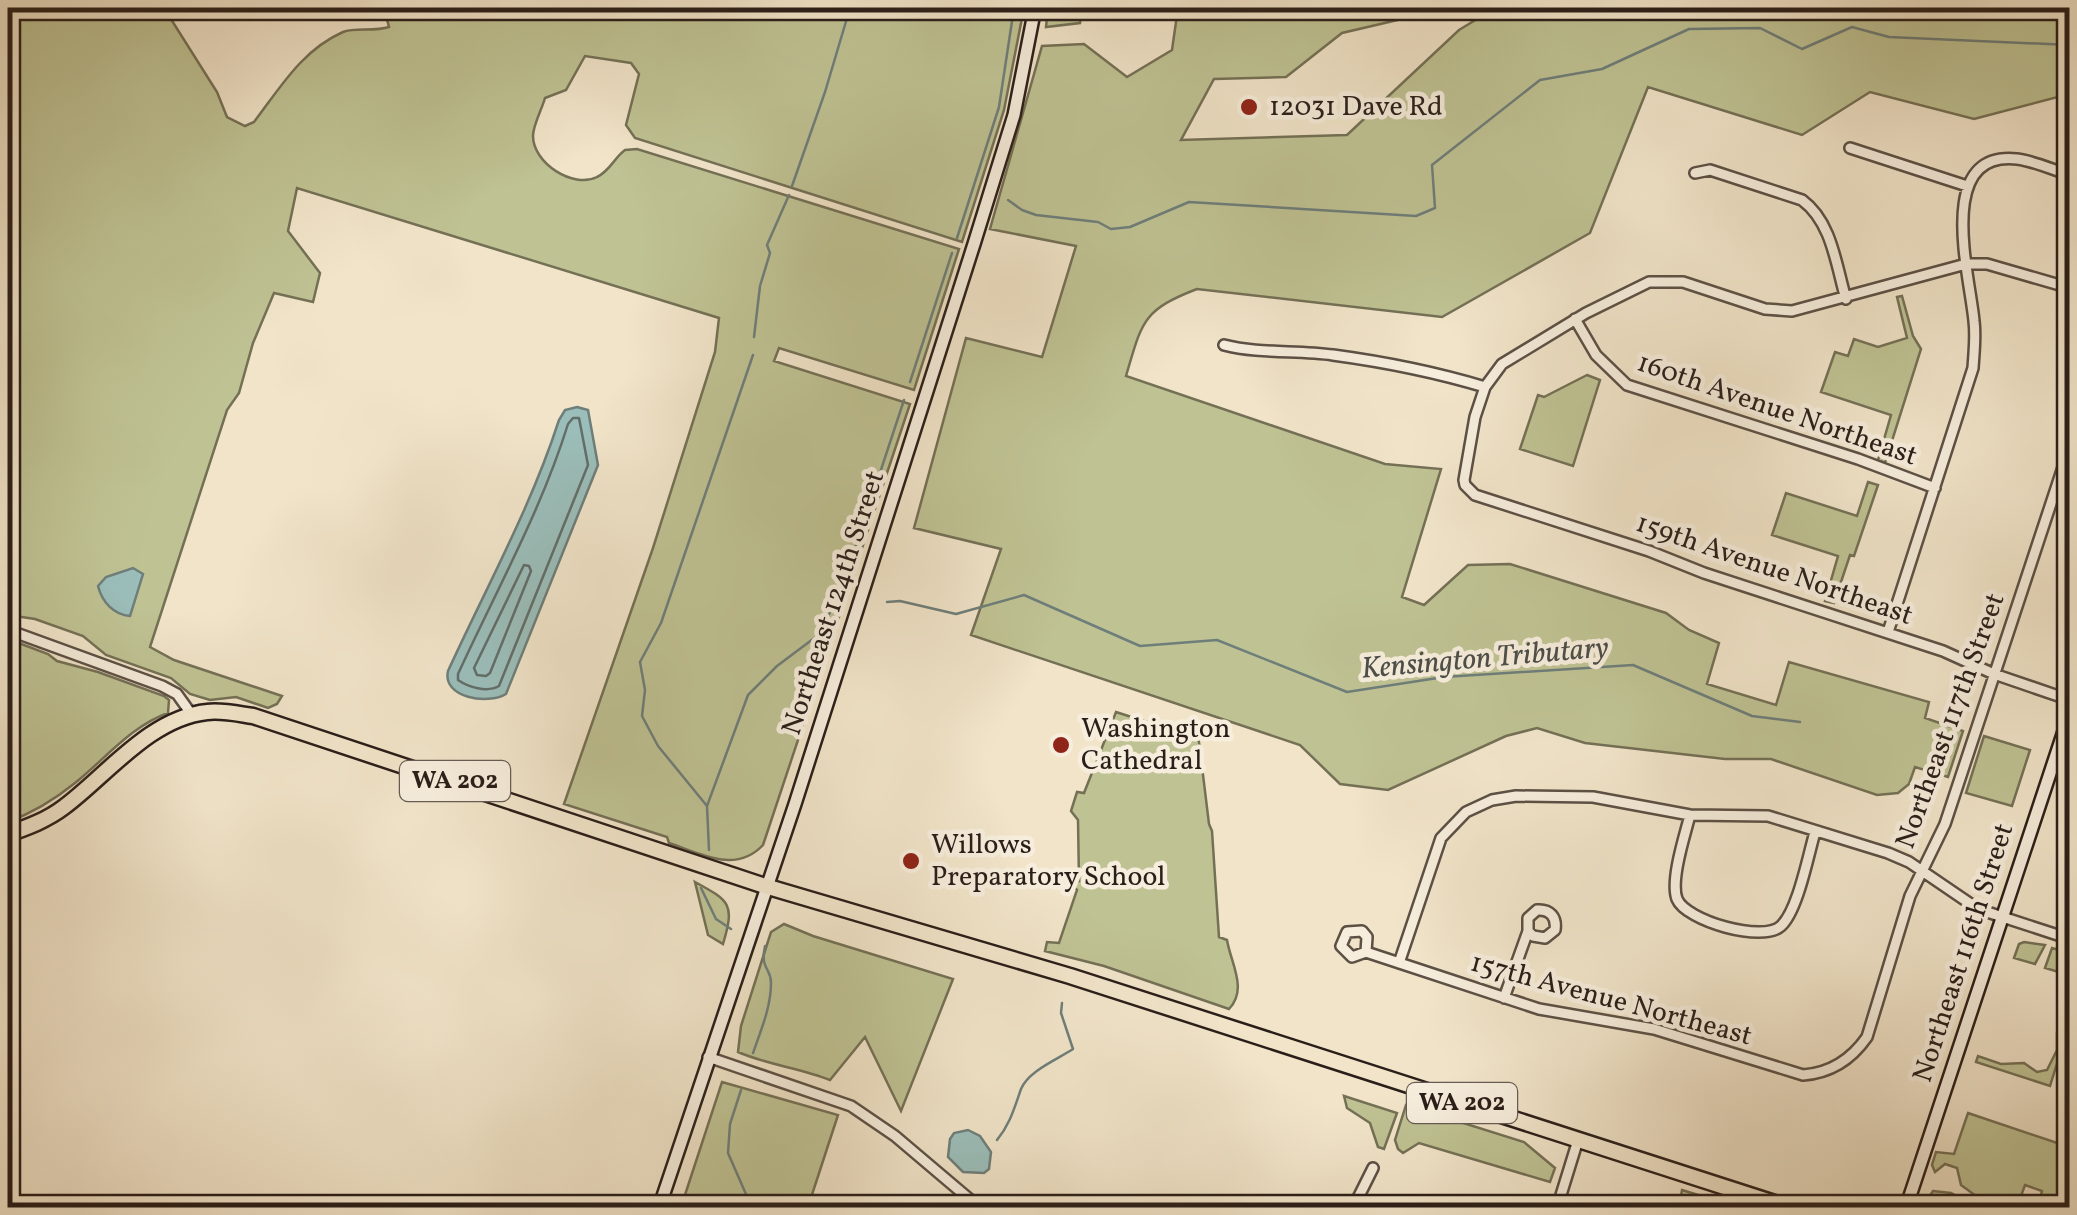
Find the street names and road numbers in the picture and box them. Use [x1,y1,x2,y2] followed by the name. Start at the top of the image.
[1632,344,1922,476] street label: 160th Avenue Northeast
[773,466,895,740] street label: Northeast 124th Street
[1630,504,1918,636] street label: 159th Avenue Northeast
[1887,588,2015,854] street label: Northeast 117th Street
[400,761,510,801] road number: WA 202
[1904,819,2024,1087] street label: Northeast 116th Street
[1466,944,1756,1056] street label: 157th Avenue Northeast
[1407,1083,1517,1123] road number: WA 202

